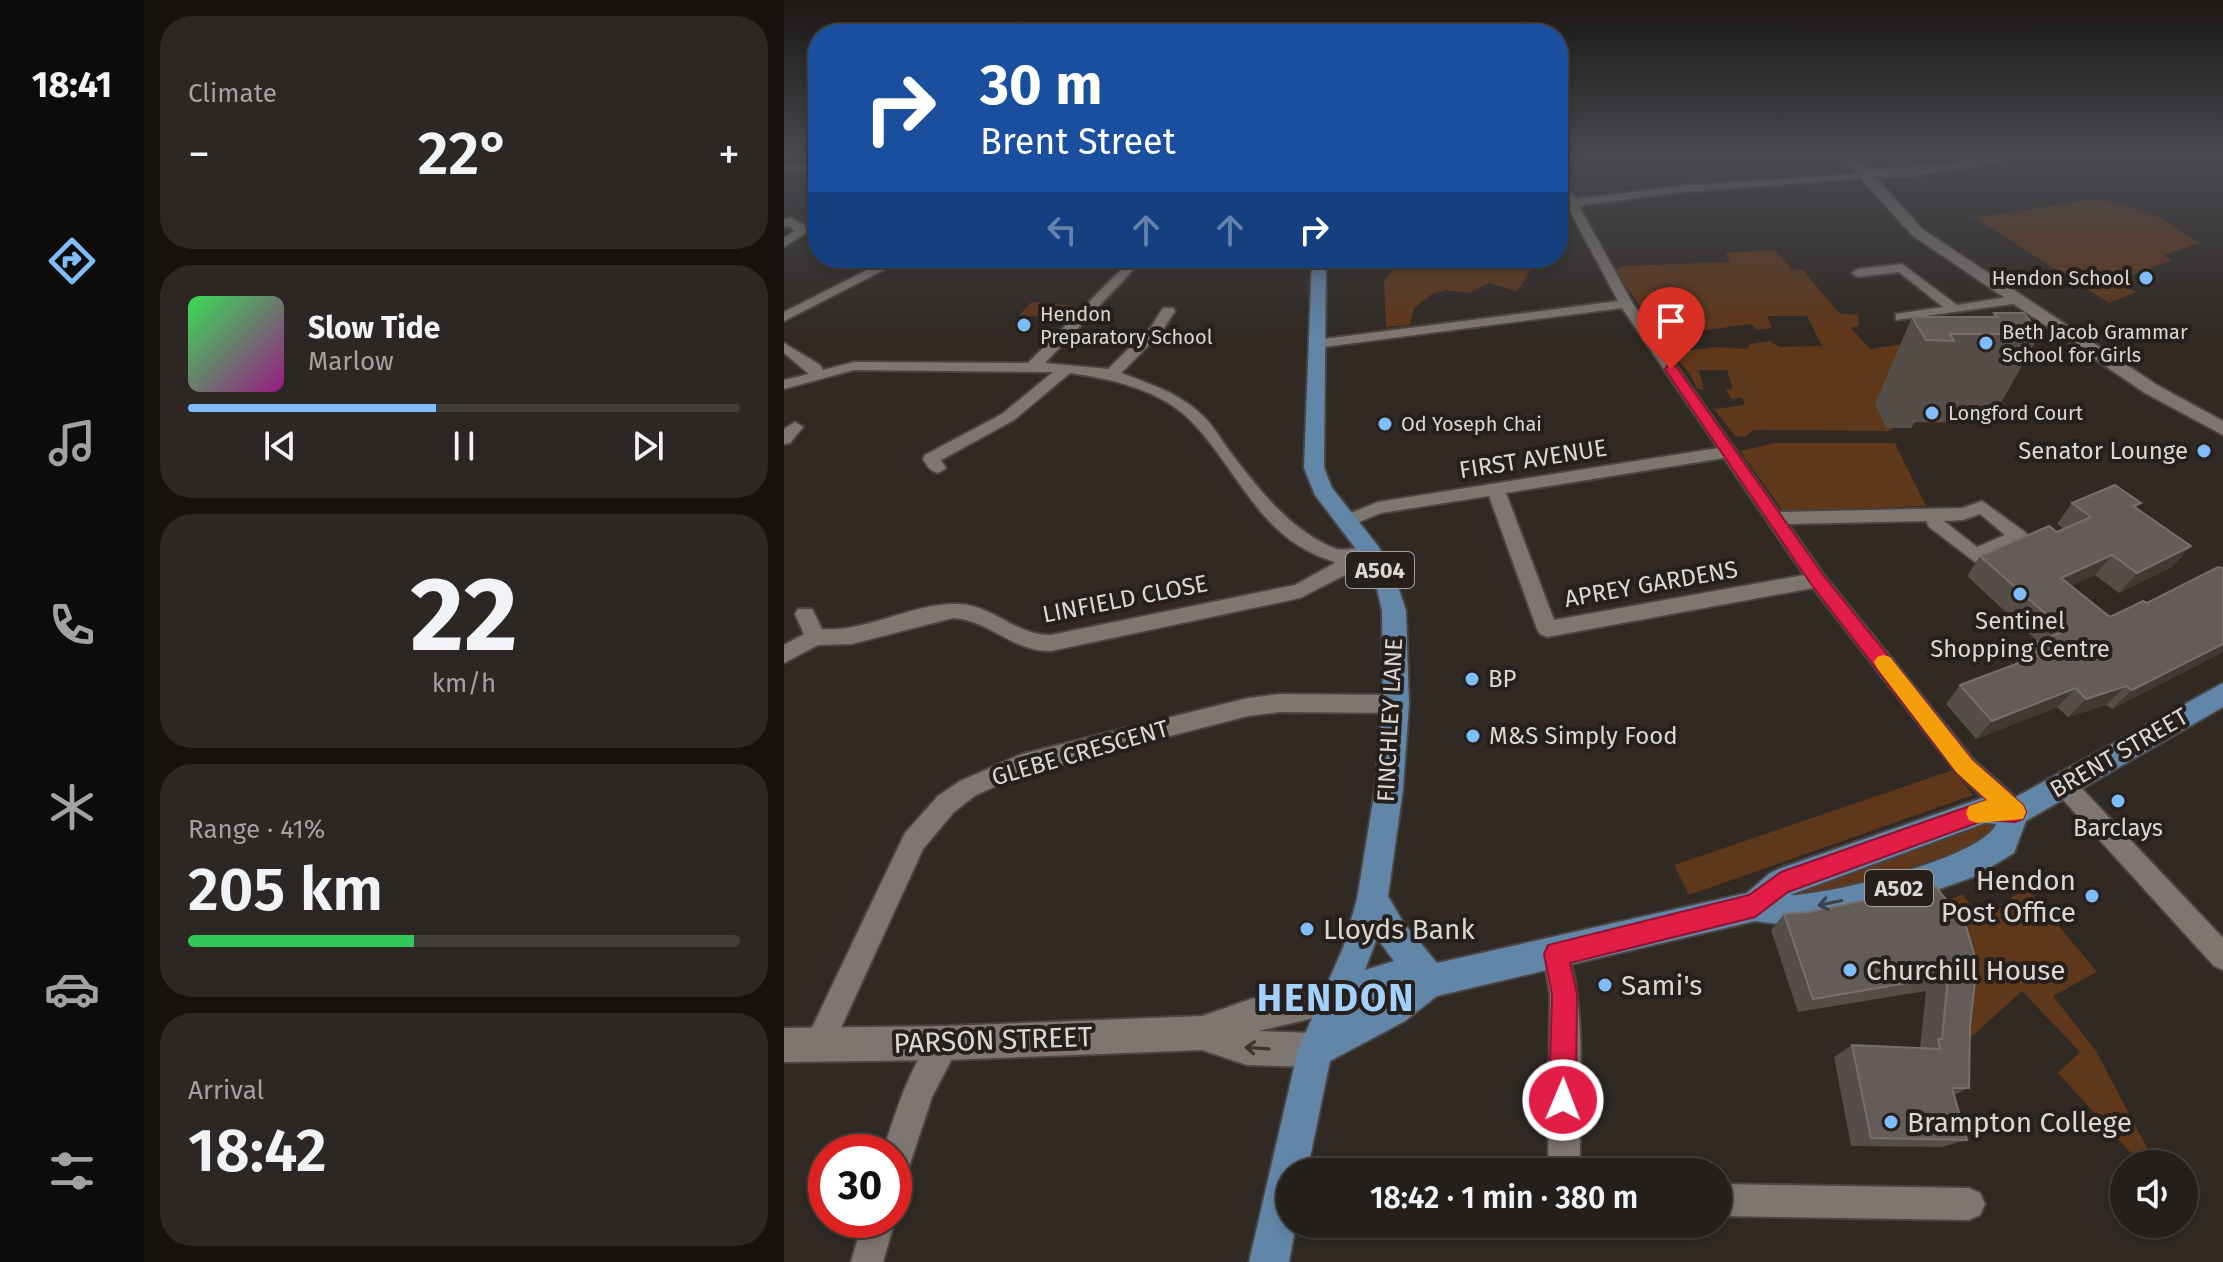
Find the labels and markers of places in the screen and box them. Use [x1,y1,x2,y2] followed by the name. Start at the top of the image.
[1992,266,2130,290] place label: Hendon School
[2137,269,2155,287] marker: Hendon School
[1637,287,1705,369] pin
[1040,302,1213,349] place label: Hendon Preparatory School
[1015,316,1033,334] marker: Hendon Preparatory School
[2002,320,2188,367] place label: Beth Jacob Grammar School for Girls
[1977,334,1995,352] marker: Beth Jacob Grammar School for Girls
[1948,401,2084,425] place label: Longford Court
[1923,404,1941,422] marker: Longford Court
[1401,412,1542,436] place label: Od Yoseph Chai
[1376,415,1394,433] marker: Od Yoseph Chai
[2018,437,2188,465] place label: Senator Lounge
[2195,442,2213,460] marker: Senator Lounge
[2011,585,2029,603] marker: Sentinel Shopping Centre
[1930,607,2110,663] place label: Sentinel Shopping Centre
[1488,665,1517,693] place label: BP
[1463,670,1481,688] marker: BP
[1489,722,1678,750] place label: M&S Simply Food
[1464,727,1482,745] marker: M&S Simply Food
[2109,792,2127,810] marker: Barclays
[2073,814,2163,842] place label: Barclays
[1941,864,2076,929] place label: Hendon Post Office
[2083,887,2101,905] marker: Hendon Post Office
[1323,913,1475,946] place label: Lloyds Bank
[1298,920,1316,938] marker: Lloyds Bank
[1866,954,2066,987] place label: Churchill House
[1841,961,1859,979] marker: Churchill House
[1621,969,1702,1002] place label: Sami's
[1596,976,1614,994] marker: Sami's
[1907,1106,2132,1139] place label: Brampton College
[1882,1113,1900,1131] marker: Brampton College

